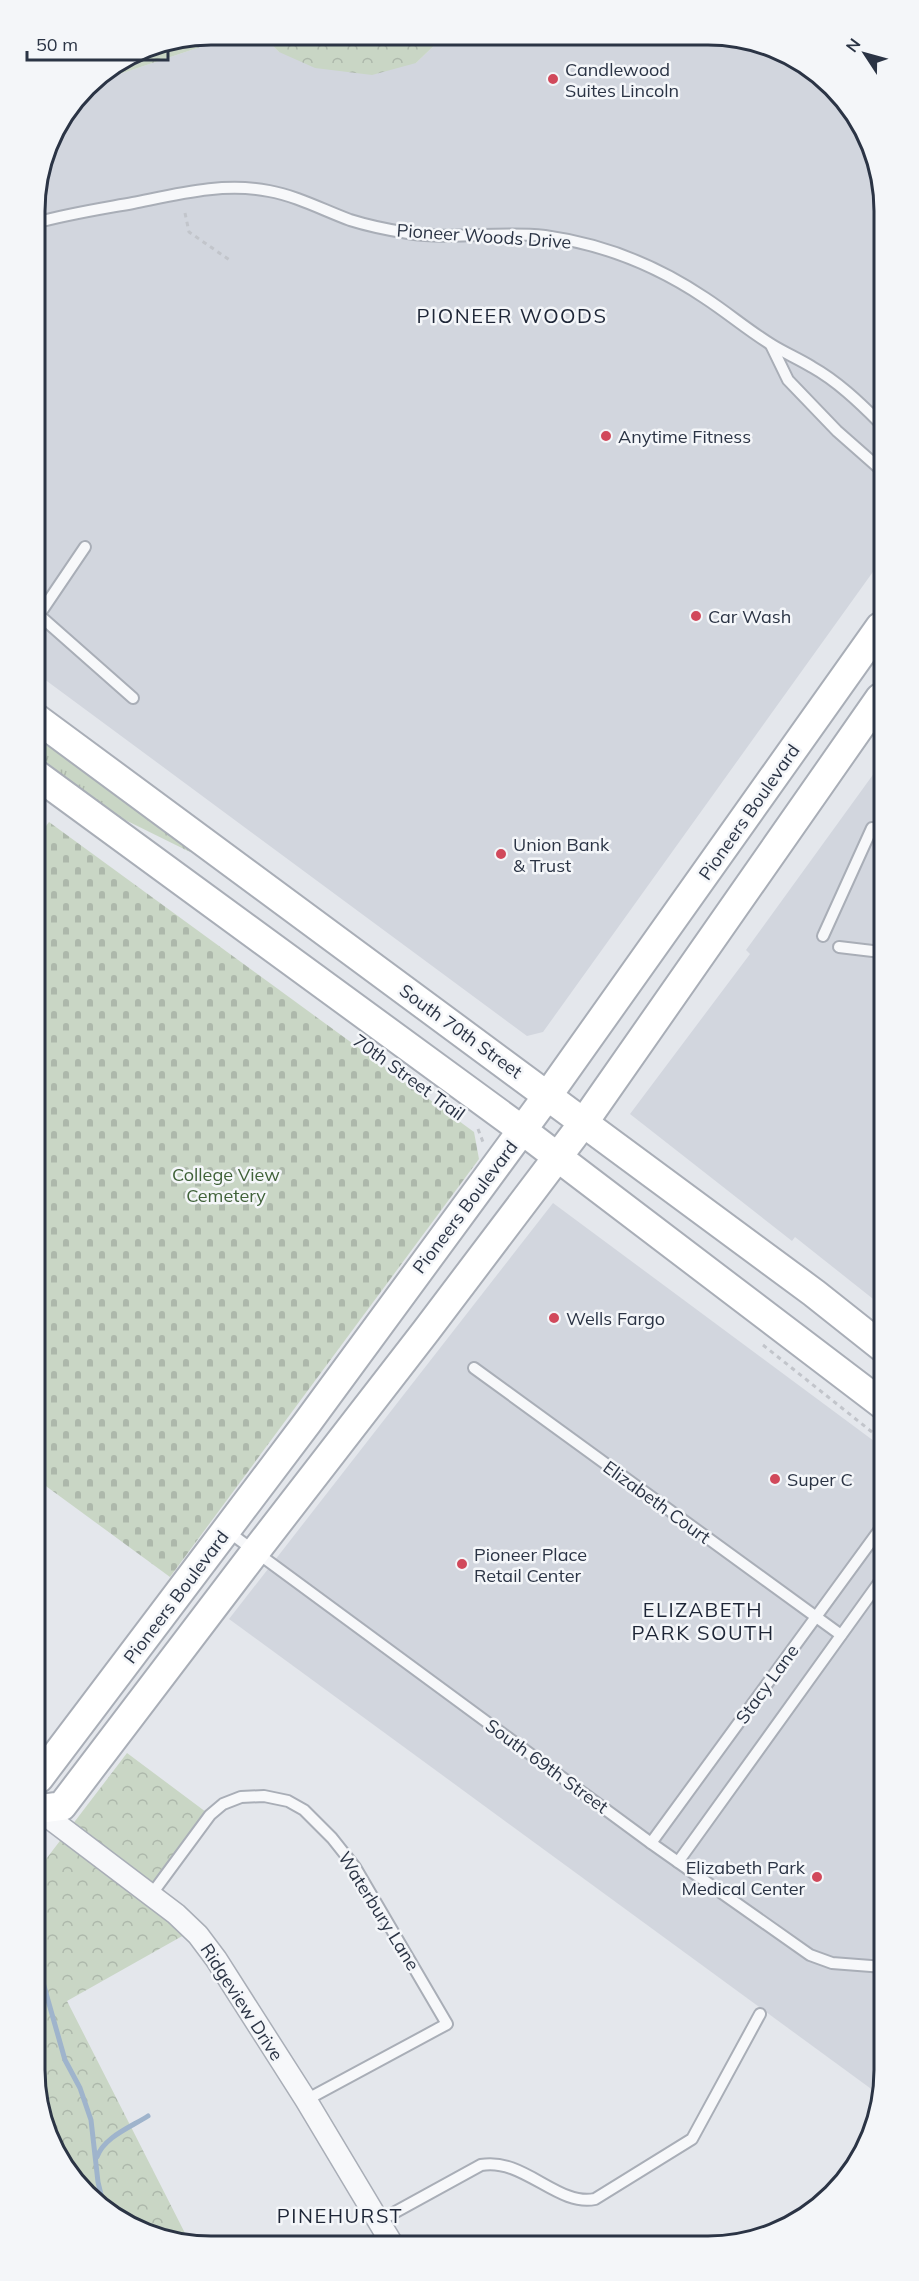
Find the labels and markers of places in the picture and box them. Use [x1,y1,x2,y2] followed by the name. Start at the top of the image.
[565,58,679,102] place label: Candlewood Suites Lincoln
[546,72,560,86] marker: Candlewood Suites Lincoln
[618,425,751,448] place label: Anytime Fitness
[599,429,613,443] marker: Anytime Fitness
[708,605,791,628] place label: Car Wash
[689,609,703,623] marker: Car Wash
[513,833,610,877] place label: Union Bank & Trust
[494,847,508,861] marker: Union Bank & Trust
[566,1307,665,1330] place label: Wells Fargo
[547,1311,561,1325] marker: Wells Fargo
[787,1468,853,1491] place label: Super C
[768,1472,782,1486] marker: Super C
[474,1543,587,1587] place label: Pioneer Place Retail Center
[455,1557,469,1571] marker: Pioneer Place Retail Center
[682,1856,806,1900] place label: Elizabeth Park Medical Center
[810,1870,824,1884] marker: Elizabeth Park Medical Center

